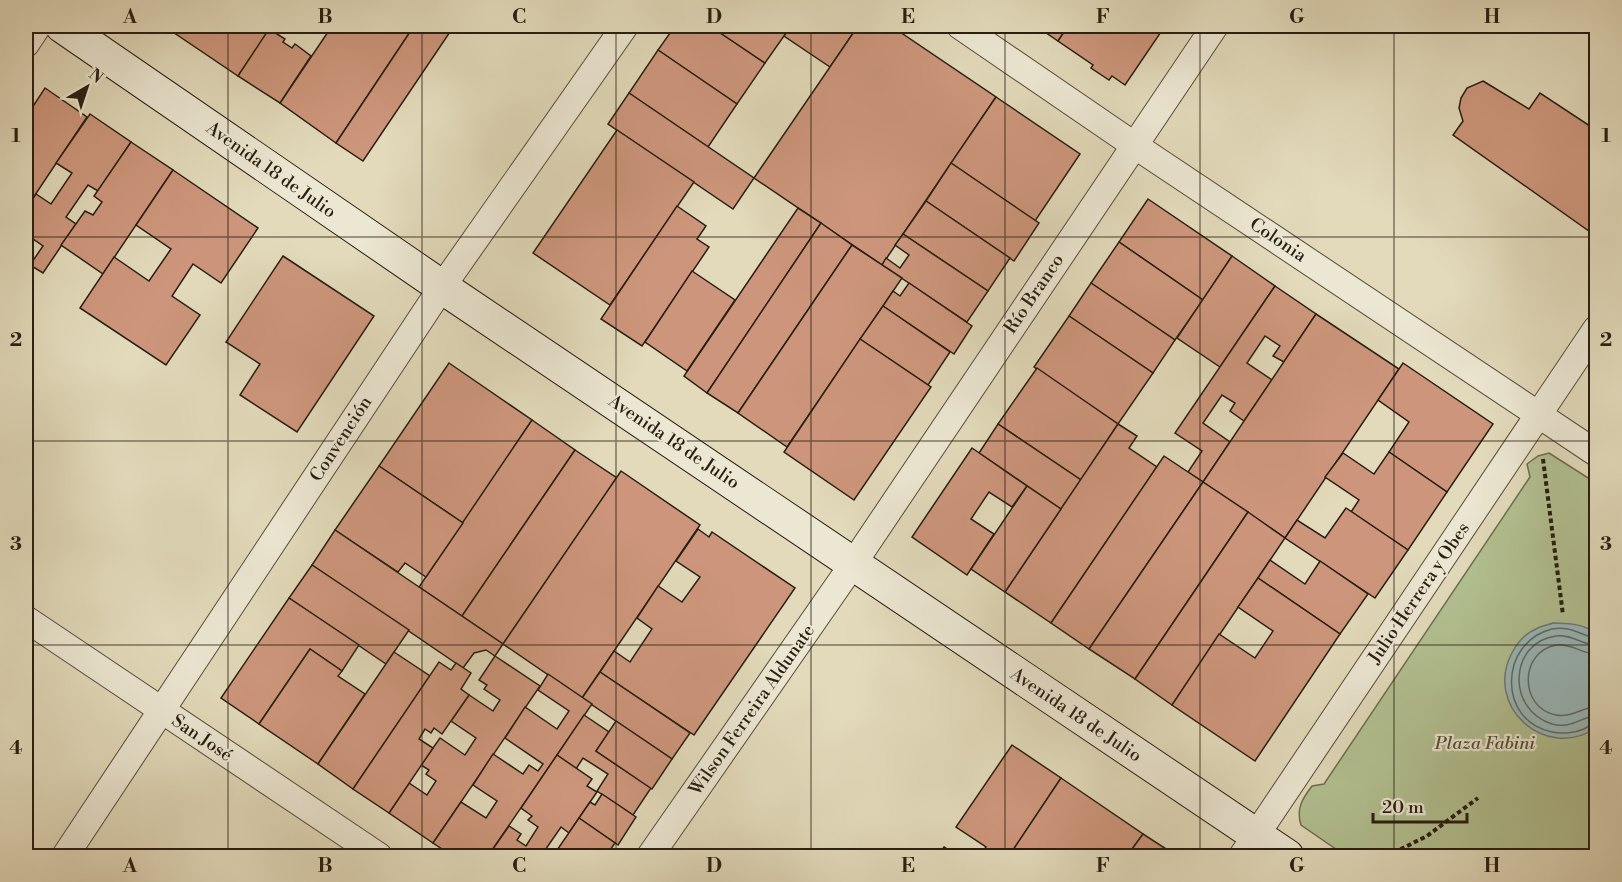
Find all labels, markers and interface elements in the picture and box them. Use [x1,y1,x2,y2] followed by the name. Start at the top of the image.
[122,5,138,30] text: A
[317,5,333,30] text: B
[512,5,526,30] text: C
[706,5,722,30] text: D
[901,5,915,30] text: E
[1096,5,1110,30] text: F
[1289,5,1305,30] text: G
[1484,5,1501,30] text: H
[57,57,117,117] north arrow
[85,64,107,88] text: N
[201,116,340,223] street label: Avenida 18 de Julio
[11,124,21,149] text: 1
[1601,124,1611,149] text: 1
[1245,213,1312,268] street label: Colonia
[999,250,1069,338] street label: Río Branco
[10,328,22,353] text: 2
[1600,328,1612,353] text: 2
[603,389,744,494] street label: Avenida 18 de Julio
[305,392,377,486] street label: Convención
[1363,518,1475,669] street label: Julio Herrera y Obes
[10,532,22,557] text: 3
[1600,532,1612,557] text: 3
[684,620,820,801] street label: Wilson Ferreira Aldunate
[1005,662,1146,767] street label: Avenida 18 de Julio
[167,709,237,767] street label: San José
[1434,732,1536,755] park label: Plaza Fabini
[9,736,23,761] text: 4
[1599,736,1613,761] text: 4
[1373,786,1468,824] scale bar
[1382,796,1424,819] text: 20 m
[122,854,138,879] text: A
[317,854,333,879] text: B
[512,854,526,879] text: C
[706,854,722,879] text: D
[901,854,915,879] text: E
[1096,854,1110,879] text: F
[1289,854,1305,879] text: G
[1484,854,1501,879] text: H

